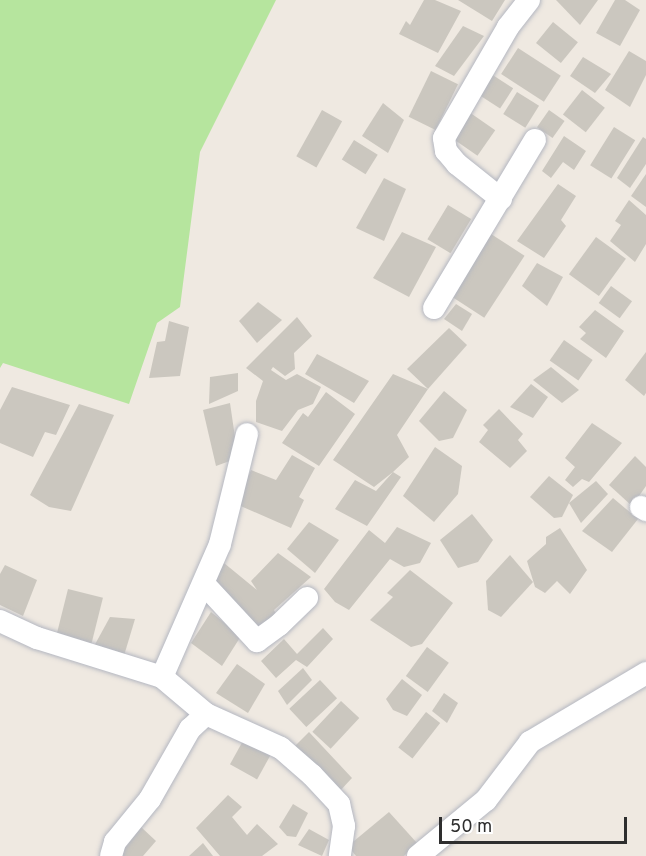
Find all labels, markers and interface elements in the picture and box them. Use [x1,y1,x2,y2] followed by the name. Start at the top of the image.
[442,805,630,843] scale bar
[450,816,492,839] text: 50 m

